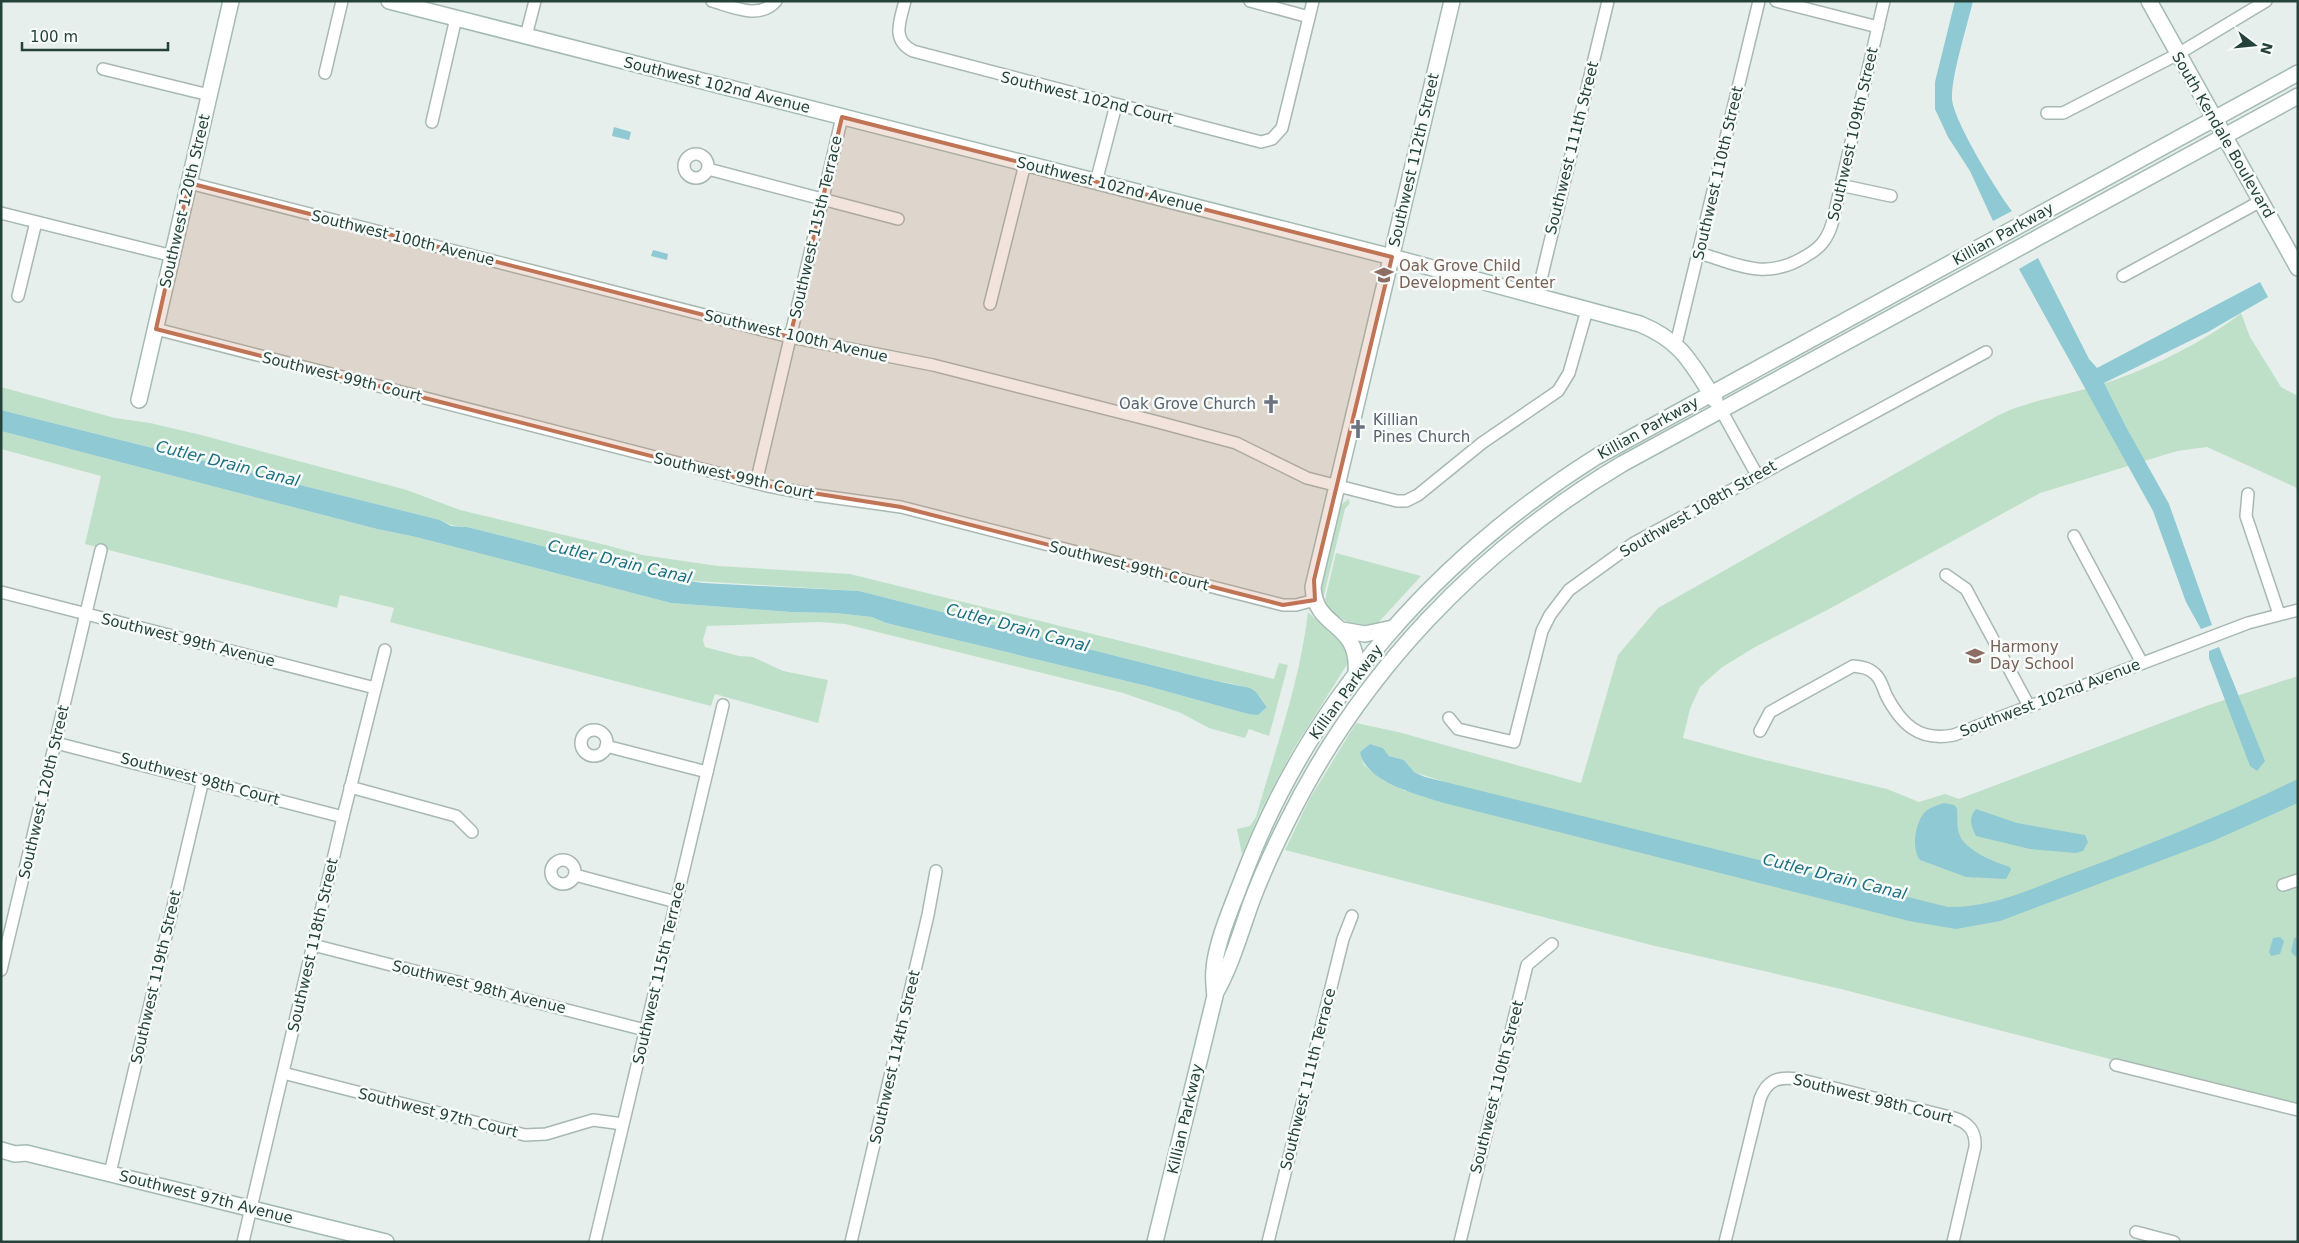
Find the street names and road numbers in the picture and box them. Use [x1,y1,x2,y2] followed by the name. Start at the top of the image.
[1824,45,1882,223] street label: Southwest 109th Street
[2168,49,2278,221] street label: South Kendale Boulevard
[622,53,812,117] street label: Southwest 102nd Avenue
[1542,59,1602,236] street label: Southwest 111th Street
[999,68,1175,128] street label: Southwest 102nd Court
[1385,71,1443,249] street label: Southwest 112th Street
[1689,84,1747,262] street label: Southwest 110th Street
[156,112,214,290] street label: Southwest 120th Street
[786,134,846,320] street label: Southwest 115th Terrace
[1015,153,1205,217] street label: Southwest 102nd Avenue
[1949,199,2057,269] street label: Killian Parkway
[310,207,496,269] street label: Southwest 100th Avenue
[702,306,890,366] street label: Southwest 100th Avenue
[260,348,424,406] street label: Southwest 99th Court
[1594,393,1702,463] street label: Killian Parkway
[652,449,816,503] street label: Southwest 99th Court
[1616,457,1780,561] street label: Southwest 108th Street
[1047,537,1211,595] street label: Southwest 99th Court
[99,610,277,670] street label: Southwest 99th Avenue
[1306,641,1386,743] street label: Killian Parkway
[1957,655,2143,741] street label: Southwest 102nd Avenue
[15,703,73,881] street label: Southwest 120th Street
[118,749,282,809] street label: Southwest 98th Court
[284,856,342,1034] street label: Southwest 118th Street
[629,880,689,1066] street label: Southwest 115th Terrace
[127,888,185,1066] street label: Southwest 119th Street
[390,957,568,1017] street label: Southwest 98th Avenue
[866,968,924,1146] street label: Southwest 114th Street
[1277,986,1339,1172] street label: Southwest 111th Terrace
[1467,998,1527,1175] street label: Southwest 110th Street
[1164,1062,1206,1176] street label: Killian Parkway
[1791,1070,1955,1128] street label: Southwest 98th Court
[356,1084,520,1142] street label: Southwest 97th Court
[117,1167,295,1227] street label: Southwest 97th Avenue

